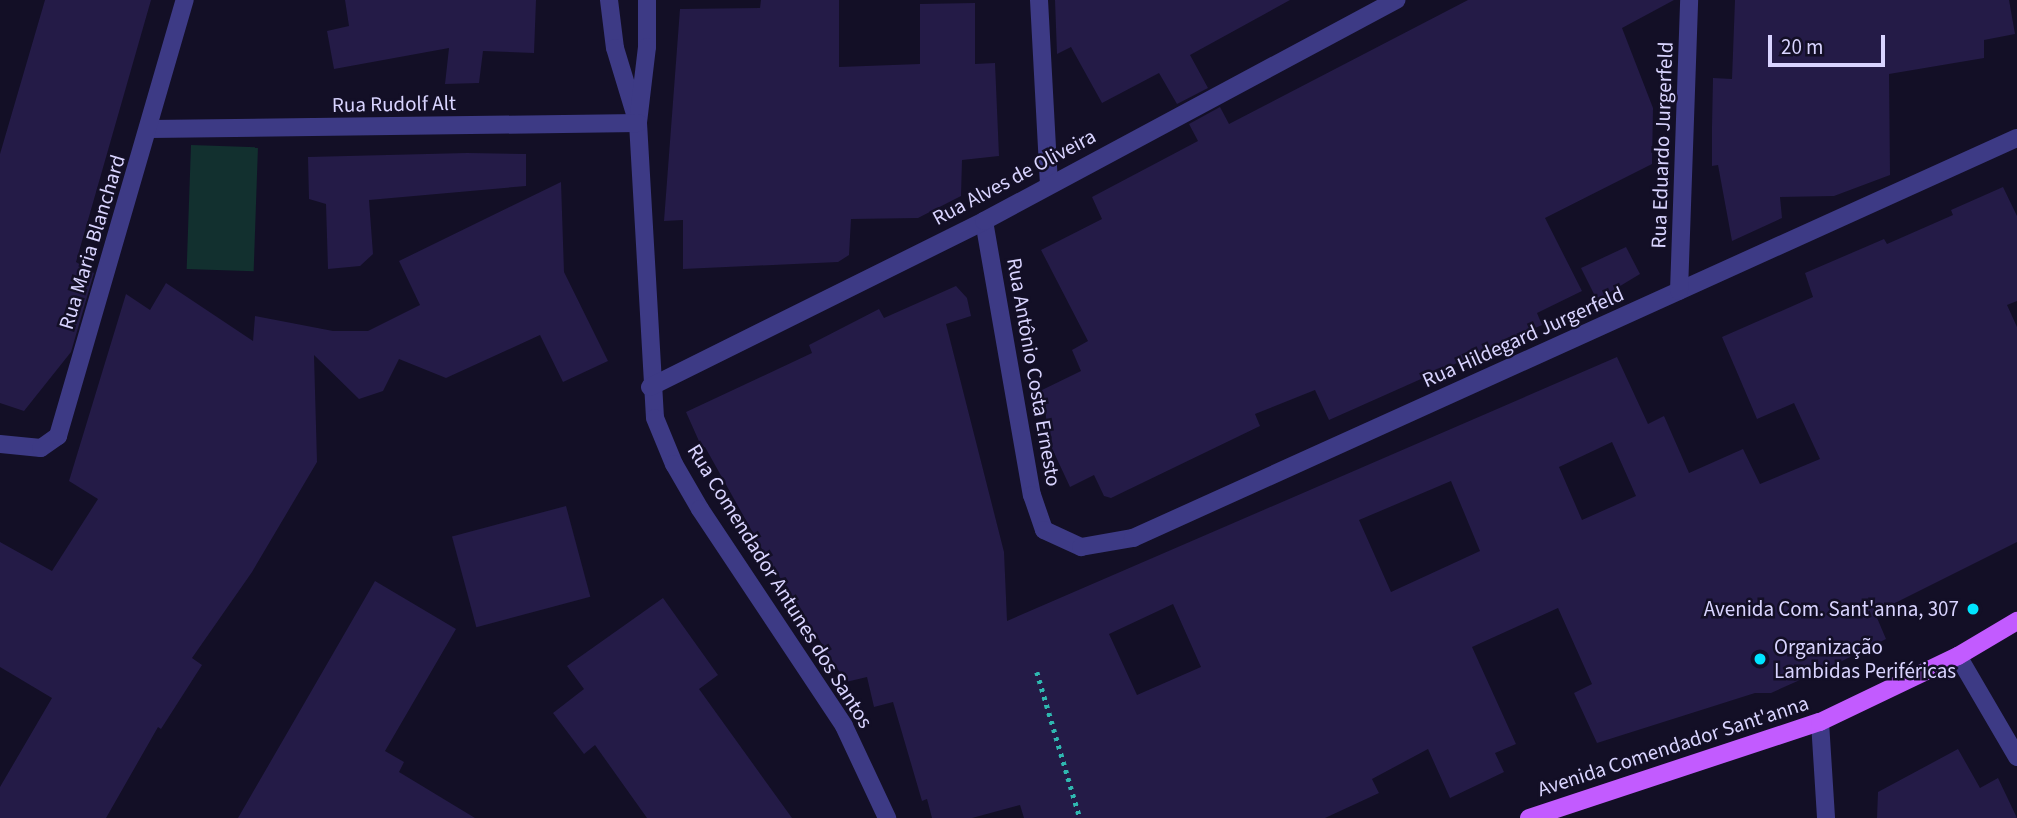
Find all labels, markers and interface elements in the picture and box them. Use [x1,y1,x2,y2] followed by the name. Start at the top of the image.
[1772,21,1889,65] scale bar
[1781,32,1823,62] text: 20 m
[1646,41,1678,249] street label: Rua Eduardo Jurgerfeld
[332,90,456,118] street label: Rua Rudolf Alt
[928,123,1100,231] street label: Rua Alves de Oliveira
[53,152,131,332] street label: Rua Maria Blanchard
[1001,256,1067,488] street label: Rua Antônio Costa Ernesto
[1418,281,1628,393] street label: Rua Hildegard Jurgerfeld
[682,439,878,733] street label: Rua Comendador Antunes dos Santos
[1704,596,1959,622] place label: Avenida Com. Sant'anna, 307
[1965,601,1981,617] marker: Avenida Com. Sant'anna, 307
[1774,634,1956,684] place label: Organização Lambidas Periféricas
[1752,651,1768,667] marker: Organização Lambidas Periféricas
[1534,690,1812,802] street label: Avenida Comendador Sant'anna

